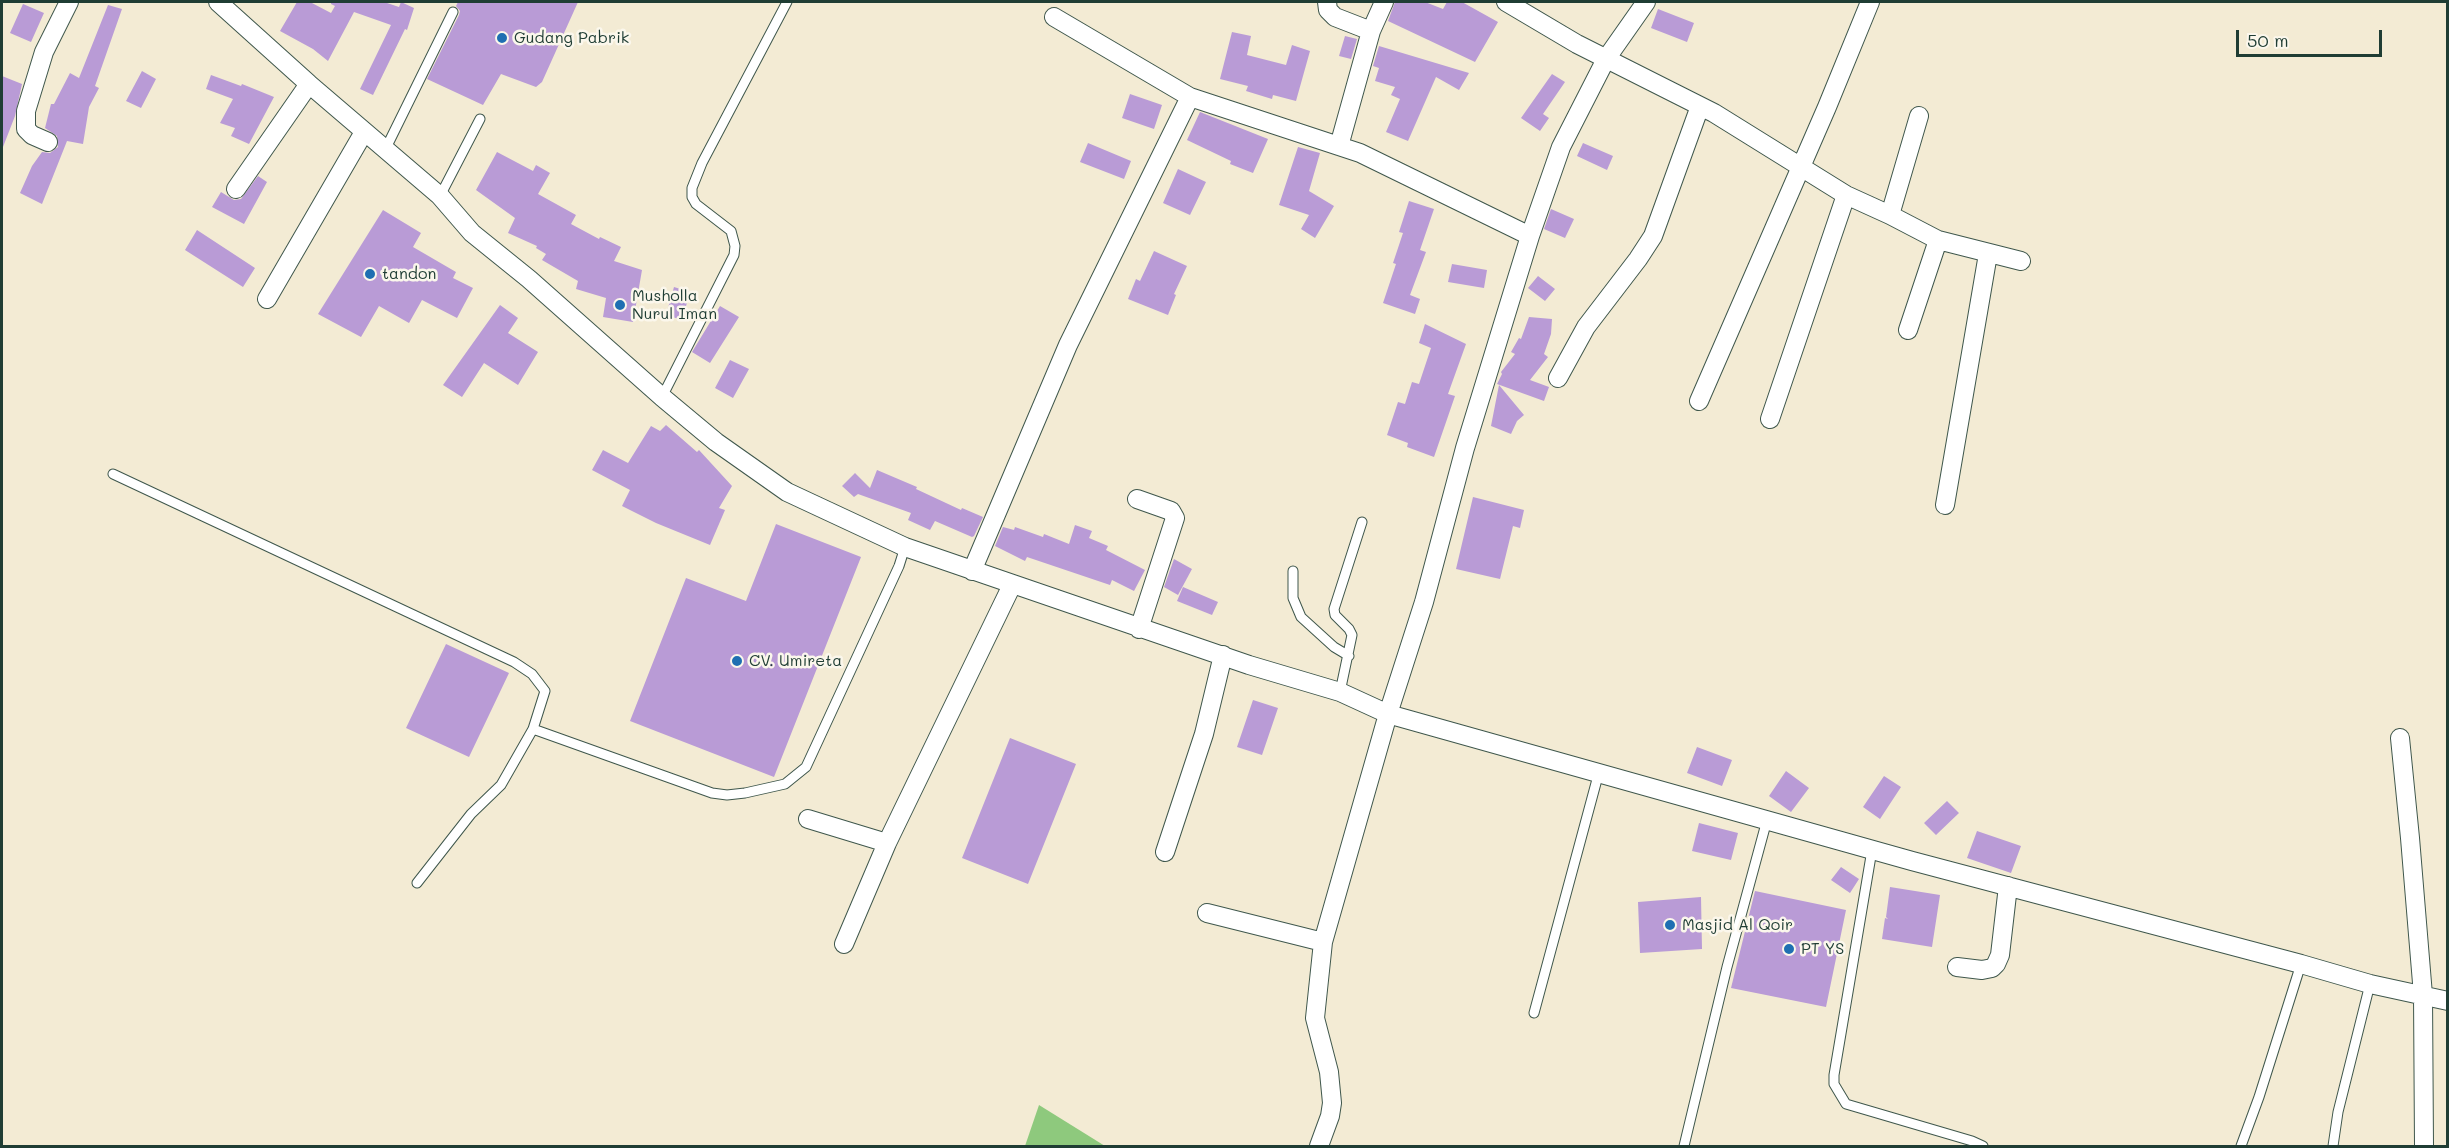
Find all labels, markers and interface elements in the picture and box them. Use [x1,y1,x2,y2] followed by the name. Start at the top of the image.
[2239,18,2384,56] scale bar
[514,28,629,48] place label: Gudang Pabrik
[2247,28,2289,52] text: 50 m
[495,31,509,45] marker: Gudang Pabrik
[382,264,436,284] place label: tandon
[363,267,377,281] marker: tandon
[632,286,717,324] place label: Musholla Nurul Iman
[613,298,627,312] marker: Musholla Nurul Iman
[749,651,842,671] place label: CV. Umireta
[730,654,744,668] marker: CV. Umireta
[1682,915,1793,935] place label: Masjid Al Qoir
[1663,918,1677,932] marker: Masjid Al Qoir
[1801,939,1844,959] place label: PT YS
[1782,942,1796,956] marker: PT YS

